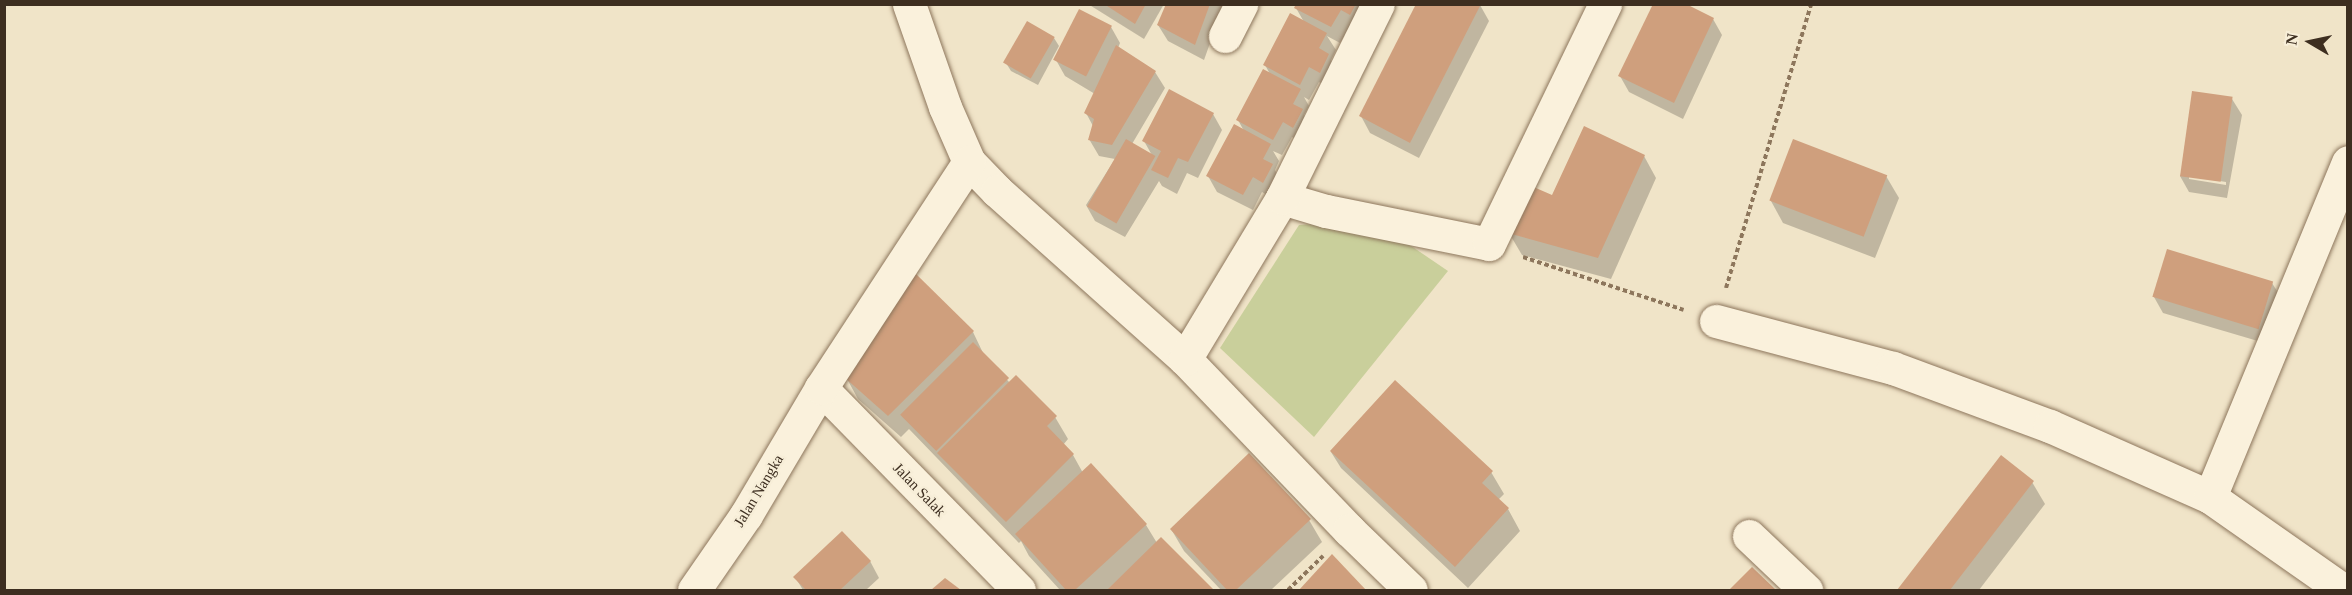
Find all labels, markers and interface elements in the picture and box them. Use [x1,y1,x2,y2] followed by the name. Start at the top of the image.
[2280,12,2340,72] north arrow
[2282,32,2301,46] text: N
[730,452,788,530] street label: Jalan Nangka
[889,459,949,521] street label: Jalan Salak

